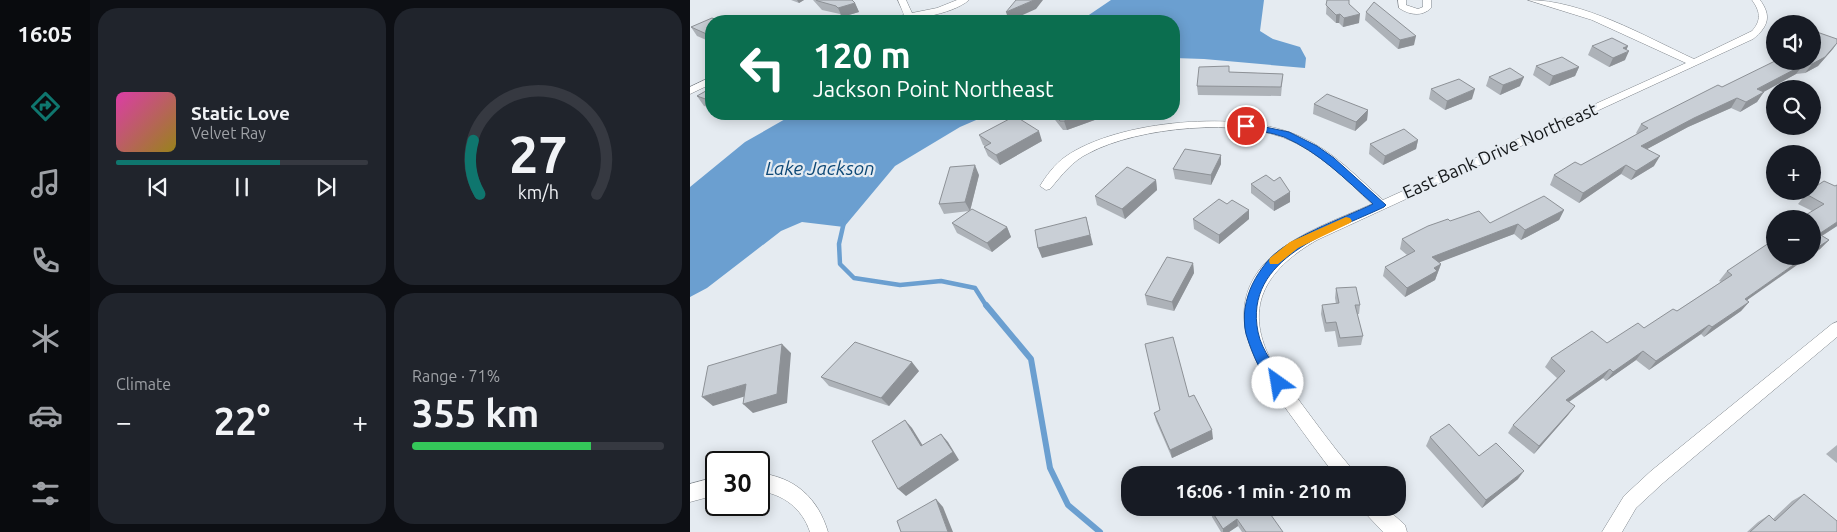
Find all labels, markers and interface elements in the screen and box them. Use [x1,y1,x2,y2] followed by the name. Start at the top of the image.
[1766,15,1821,265] map controls
[1766,15,1821,70] button: sound
[17,21,73,46] text: 16:05
[730,35,795,100] icon: left
[813,35,911,75] text: 120 m
[813,76,1054,101] text: Jackson Point Northeast
[1766,80,1821,135] button: search
[28,89,63,124] icon: directions
[1399,98,1600,202] street label: East Bank Drive Northeast
[191,102,290,124] text: Static Love
[1225,105,1267,147] pin
[1232,112,1260,140] icon: arrive
[191,124,266,142] text: Velvet Ray
[509,125,567,183] text: 27
[1766,145,1821,200] button: +
[765,157,875,179] water label: Lake Jackson
[28,166,63,201] icon: music
[144,173,172,201] icon: previous
[228,173,256,201] icon: pause
[312,173,340,201] icon: next
[517,182,559,202] text: km/h
[1766,210,1821,265] button: −
[28,243,63,278] icon: phone
[28,321,63,356] icon: climate
[1251,356,1303,408] position arrow
[412,367,500,385] text: Range · 71%
[116,375,171,393] text: Climate
[412,392,539,434] text: 355 km
[28,398,63,433] icon: car
[214,400,270,442] text: 22°
[116,406,132,437] text: −
[352,406,368,437] text: +
[705,451,770,516] speed limit sign: 30
[28,476,63,511] icon: filters
[1176,480,1351,502] text: 16:06 · 1 min · 210 m

